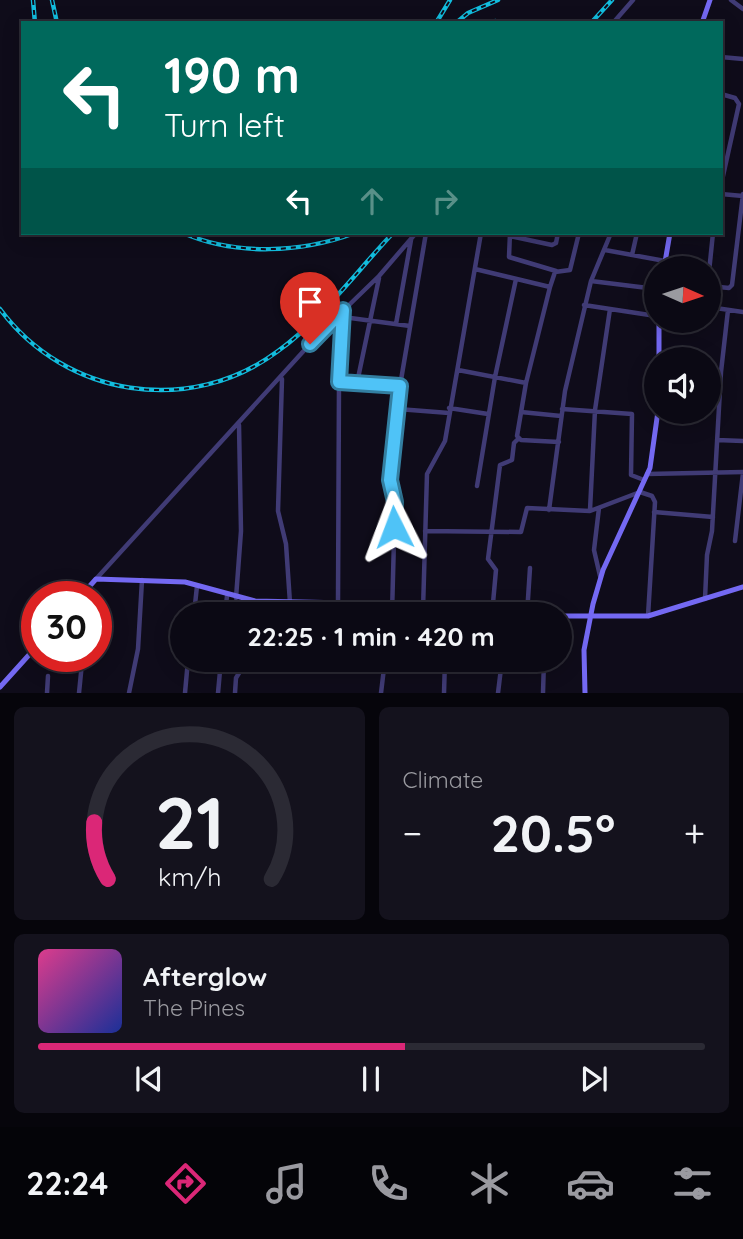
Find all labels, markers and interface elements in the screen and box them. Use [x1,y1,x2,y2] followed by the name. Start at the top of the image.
[164,44,300,105] text: 190 m
[49,49,140,140] icon: left
[164,105,285,145] text: Turn left
[280,182,318,220] icon: left
[353,182,391,220] icon: ahead
[426,182,464,220] icon: right
[644,256,721,332] north arrow
[644,256,721,424] map controls
[280,272,340,344] pin
[291,283,329,321] icon: arrive
[644,347,721,424] button: sound
[357,490,431,564] position arrow
[21,581,112,672] speed limit sign: 30
[247,620,495,653] text: 22:25 · 1 min · 420 m
[403,765,483,794] text: Climate
[154,777,224,868] text: 21
[490,800,615,865] text: 20.5°
[403,809,422,857] text: −
[684,809,705,857] text: +
[158,861,221,892] text: km/h
[143,960,267,993] text: Afterglow
[143,993,245,1022] text: The Pines
[130,1060,168,1098] icon: previous
[352,1060,390,1098] icon: pause
[575,1060,613,1098] icon: next
[161,1159,210,1208] icon: directions
[262,1159,311,1208] icon: music
[364,1159,413,1208] icon: phone
[465,1159,514,1208] icon: climate
[566,1159,615,1208] icon: car
[668,1159,717,1208] icon: filters
[26,1163,108,1203] text: 22:24

